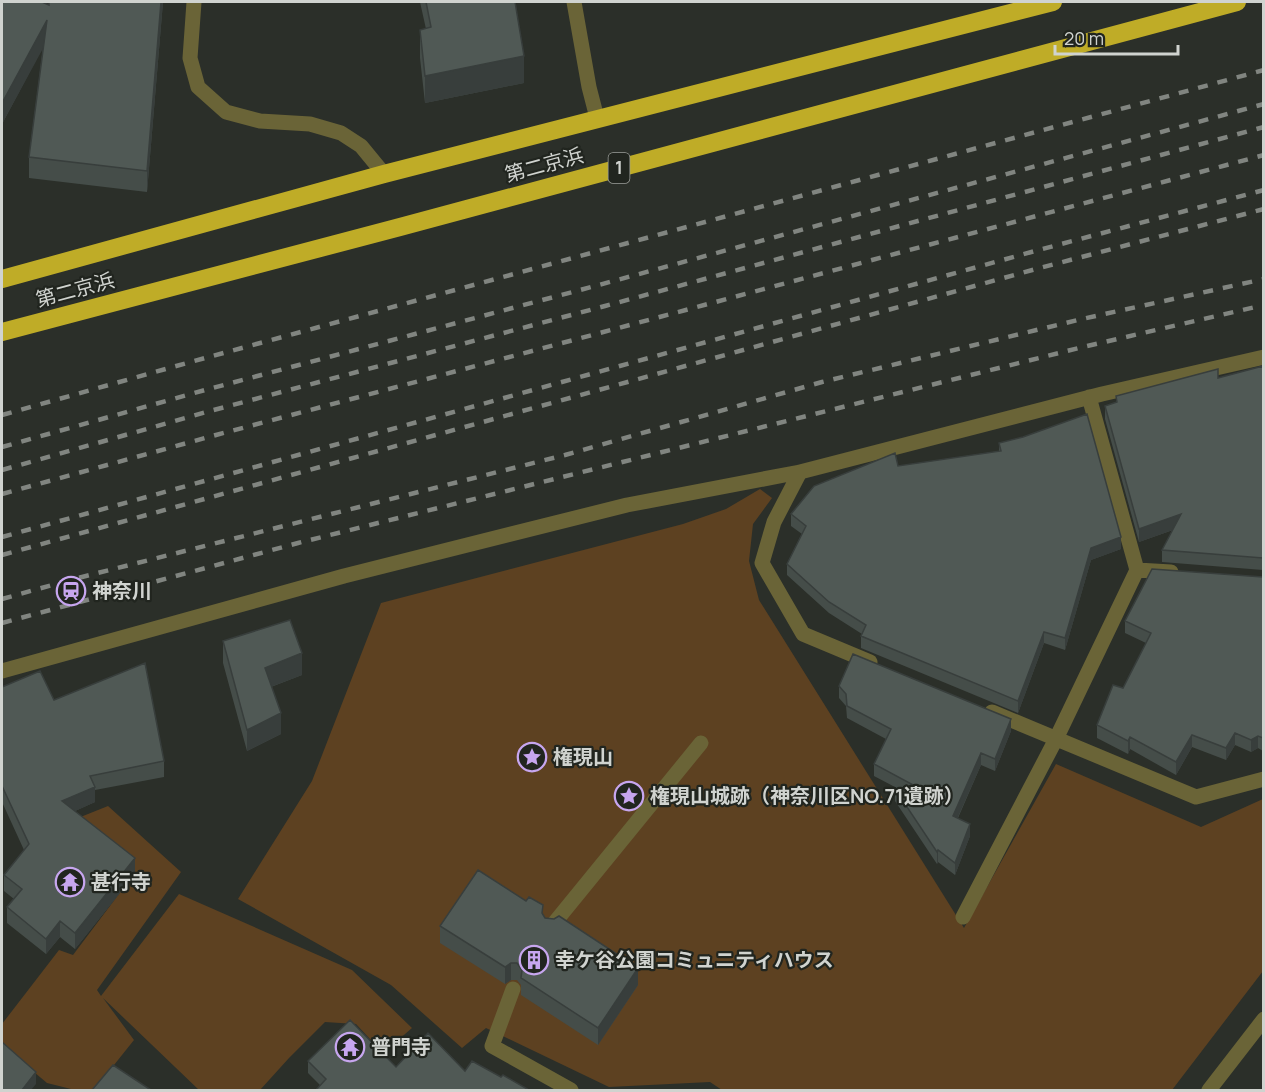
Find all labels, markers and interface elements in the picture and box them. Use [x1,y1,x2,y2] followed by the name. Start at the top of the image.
[1055,18,1178,56] scale bar
[1064,26,1104,50] text: 20 m
[502,141,586,188] street label: 第二京浜
[608,153,630,183] road number: 1
[33,266,117,313] street label: 第二京浜
[55,575,87,607] station icon: 神奈川
[92,577,152,604] place label: 神奈川
[516,741,548,773] place icon: 権現山
[553,743,613,770] place label: 権現山
[613,780,645,812] place icon: 権現山城跡（神奈川区NO.71遺跡）
[650,782,964,809] place label: 権現山城跡（神奈川区NO.71遺跡）
[54,866,86,898] temple icon: 甚行寺
[91,868,151,895] place label: 甚行寺
[518,944,550,976] building icon: 幸ケ谷公園コミュニティハウス
[555,946,834,973] place label: 幸ケ谷公園コミュニティハウス
[334,1031,366,1063] temple icon: 普門寺
[371,1033,431,1060] place label: 普門寺

